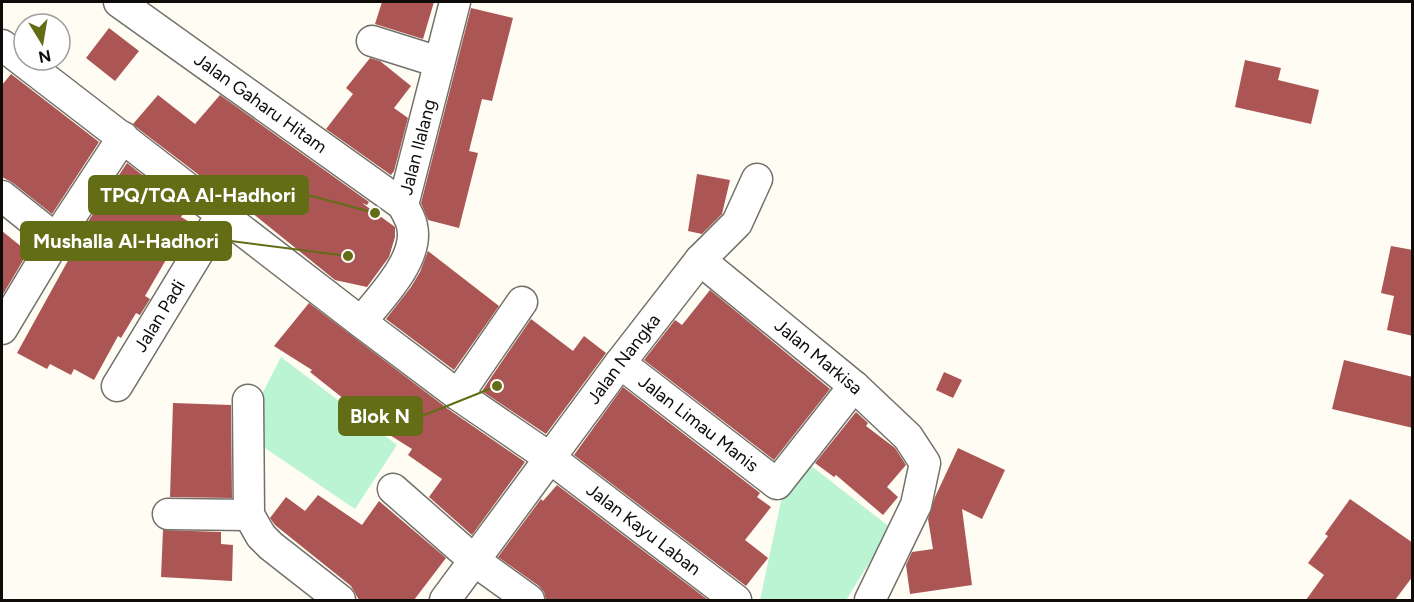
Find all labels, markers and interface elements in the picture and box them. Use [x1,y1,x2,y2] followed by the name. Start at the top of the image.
[12,12,72,72] north arrow
[37,46,53,67] text: N
[190,48,331,158] street label: Jalan Gaharu Hitam
[395,97,441,197] street label: Jalan Ilalang
[89,176,308,214] callout: TPQ/TQA Al-Hadhori
[100,183,296,207] text: TPQ/TQA Al-Hadhori
[21,222,231,260] callout: Mushalla Al-Hadhori
[33,229,219,253] text: Mushalla Al-Hadhori
[129,276,190,356] street label: Jalan Padi
[582,310,665,408] street label: Jalan Nangka
[770,314,867,399] street label: Jalan Markisa
[634,370,763,477] street label: Jalan Limau Manis
[339,397,422,435] callout: Blok N
[350,404,410,428] text: Blok N
[582,479,705,580] street label: Jalan Kayu Laban

